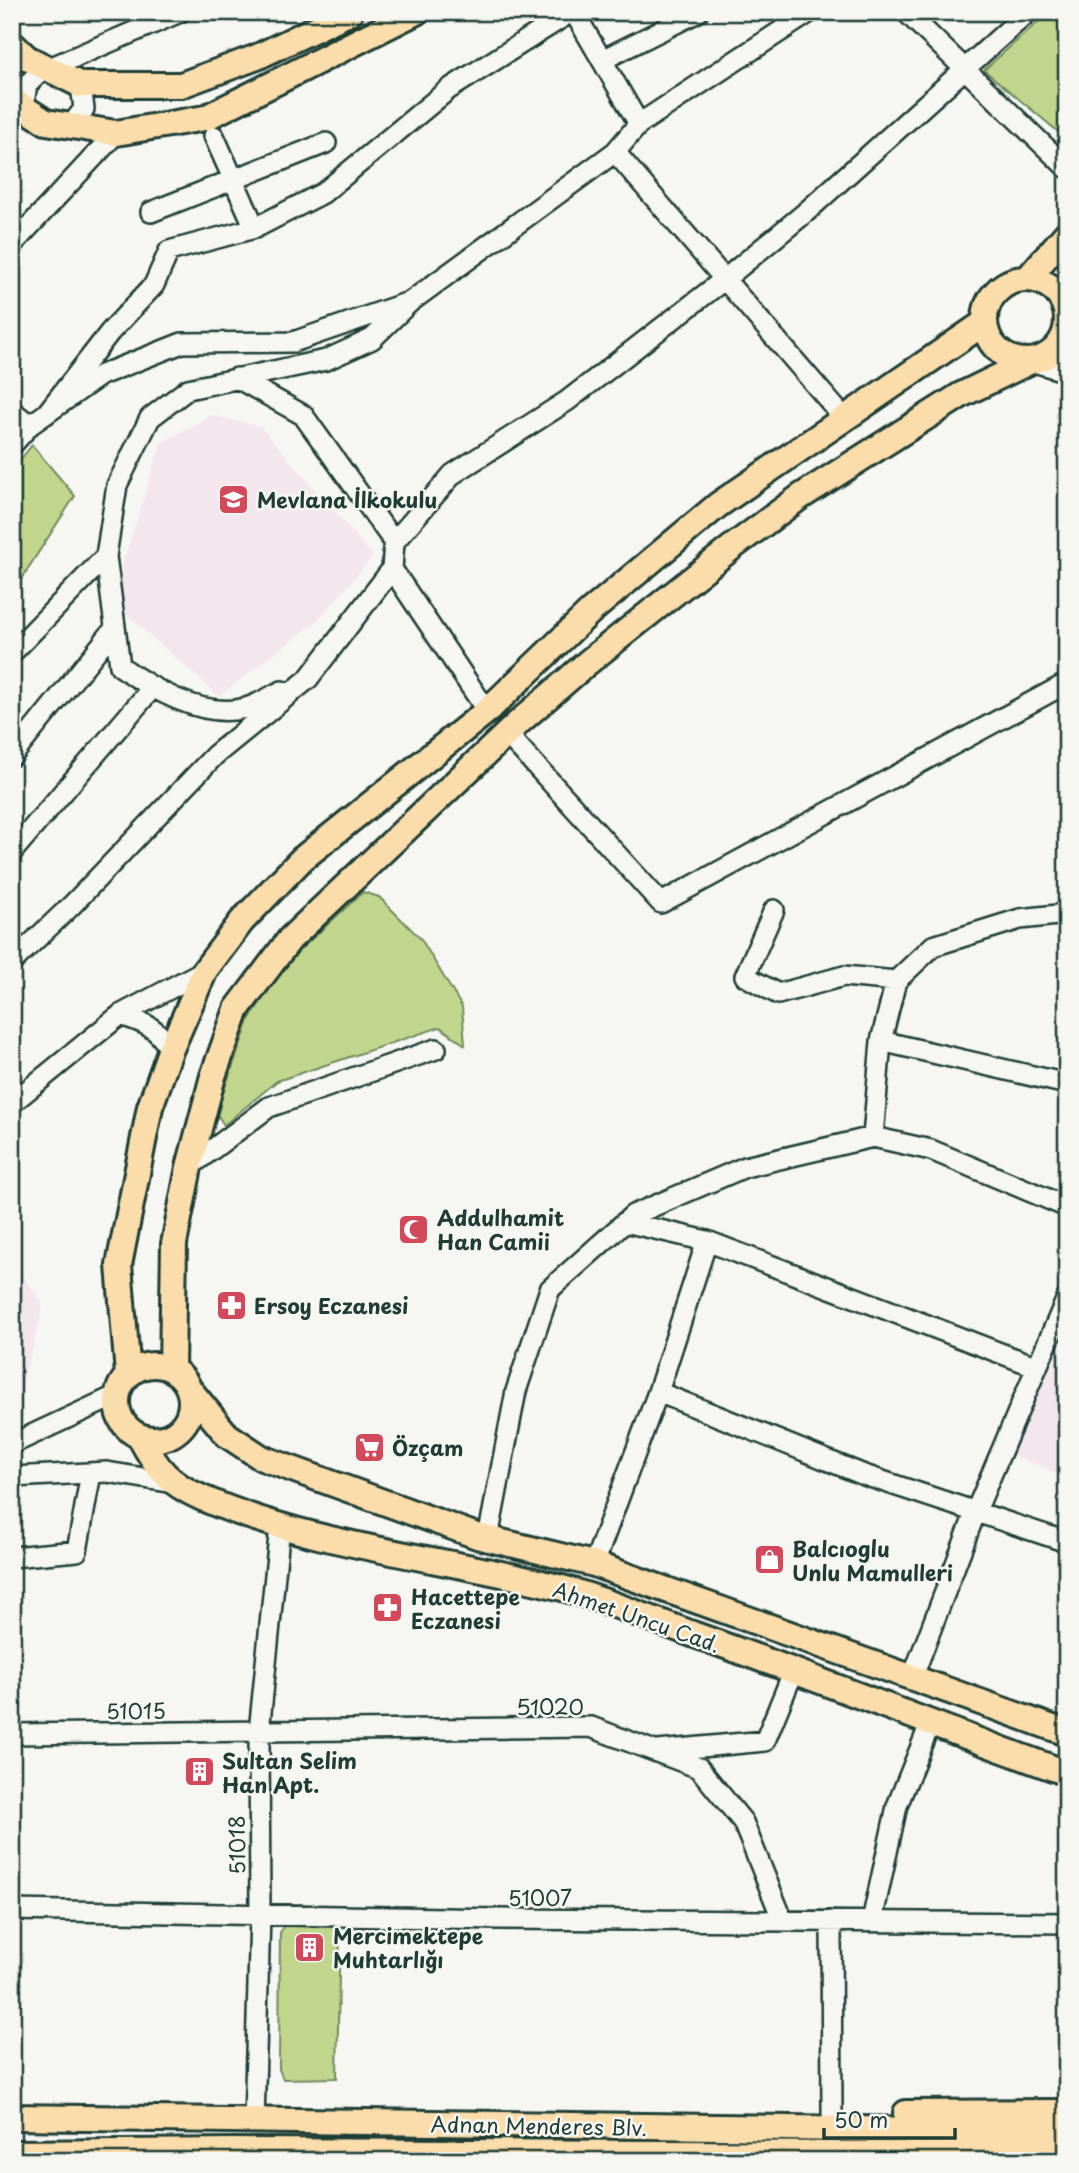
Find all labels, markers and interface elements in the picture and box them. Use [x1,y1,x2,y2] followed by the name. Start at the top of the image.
[217,482,251,516] school or university icon: Mevlana İlkokulu
[257,483,437,515] place label: Mevlana İlkokulu
[437,1201,564,1257] place label: Addulhamit Han Camii
[397,1212,431,1246] mosque icon: Addulhamit Han Camii
[214,1288,248,1322] pharmacy icon: Ersoy Eczanesi
[254,1289,409,1321] place label: Ersoy Eczanesi
[352,1430,386,1464] supermarket icon: Özçam
[392,1431,463,1463] place label: Özçam
[792,1532,953,1588] place label: Balcıoglu Unlu Mamulleri
[752,1543,786,1577] shop icon: Balcıoglu Unlu Mamulleri
[549,1572,725,1660] street label: Ahmet Uncu Cad.
[411,1580,520,1636] place label: Hacettepe Eczanesi
[371,1591,405,1625] pharmacy icon: Hacettepe Eczanesi
[516,1690,584,1722] street label: 51020
[106,1693,166,1727] street label: 51015
[222,1744,357,1800] place label: Sultan Selim Han Apt.
[182,1755,216,1789] building icon: Sultan Selim Han Apt.
[219,1815,253,1875] street label: 51018
[508,1881,572,1913] street label: 51007
[333,1919,483,1975] place label: Mercimektepe Muhtarlığı
[293,1930,327,1964] building icon: Mercimektepe Muhtarlığı
[824,2096,955,2140] scale bar
[834,2103,888,2135] text: 50 m
[430,2107,648,2143] street label: Adnan Menderes Blv.

